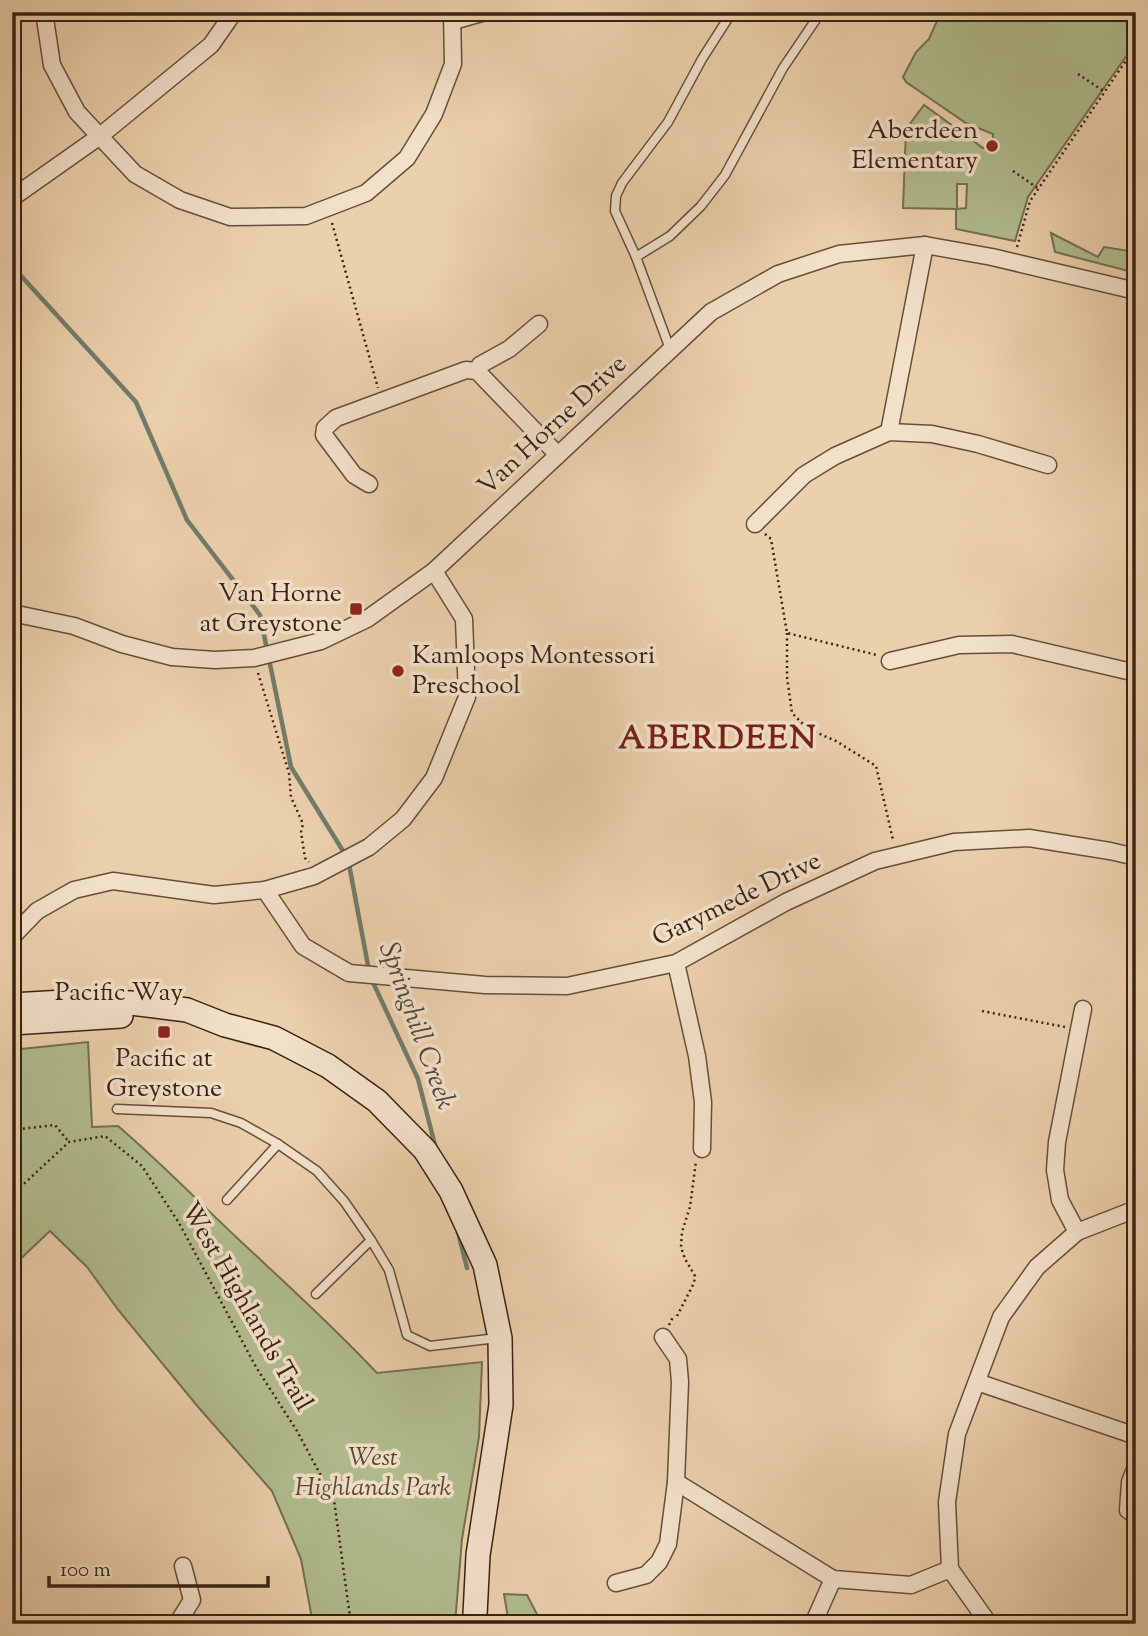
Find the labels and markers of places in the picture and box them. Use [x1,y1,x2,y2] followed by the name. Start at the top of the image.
[852,113,978,180] place label: Aberdeen Elementary
[984,138,1000,154] marker: Aberdeen Elementary
[200,576,342,643] place label: Van Horne at Greystone
[348,601,364,617] marker: Van Horne at Greystone
[412,638,655,705] place label: Kamloops Montessori Preschool
[390,663,406,679] marker: Kamloops Montessori Preschool
[156,1024,172,1040] marker: Pacific at Greystone
[106,1041,222,1108] place label: Pacific at Greystone

